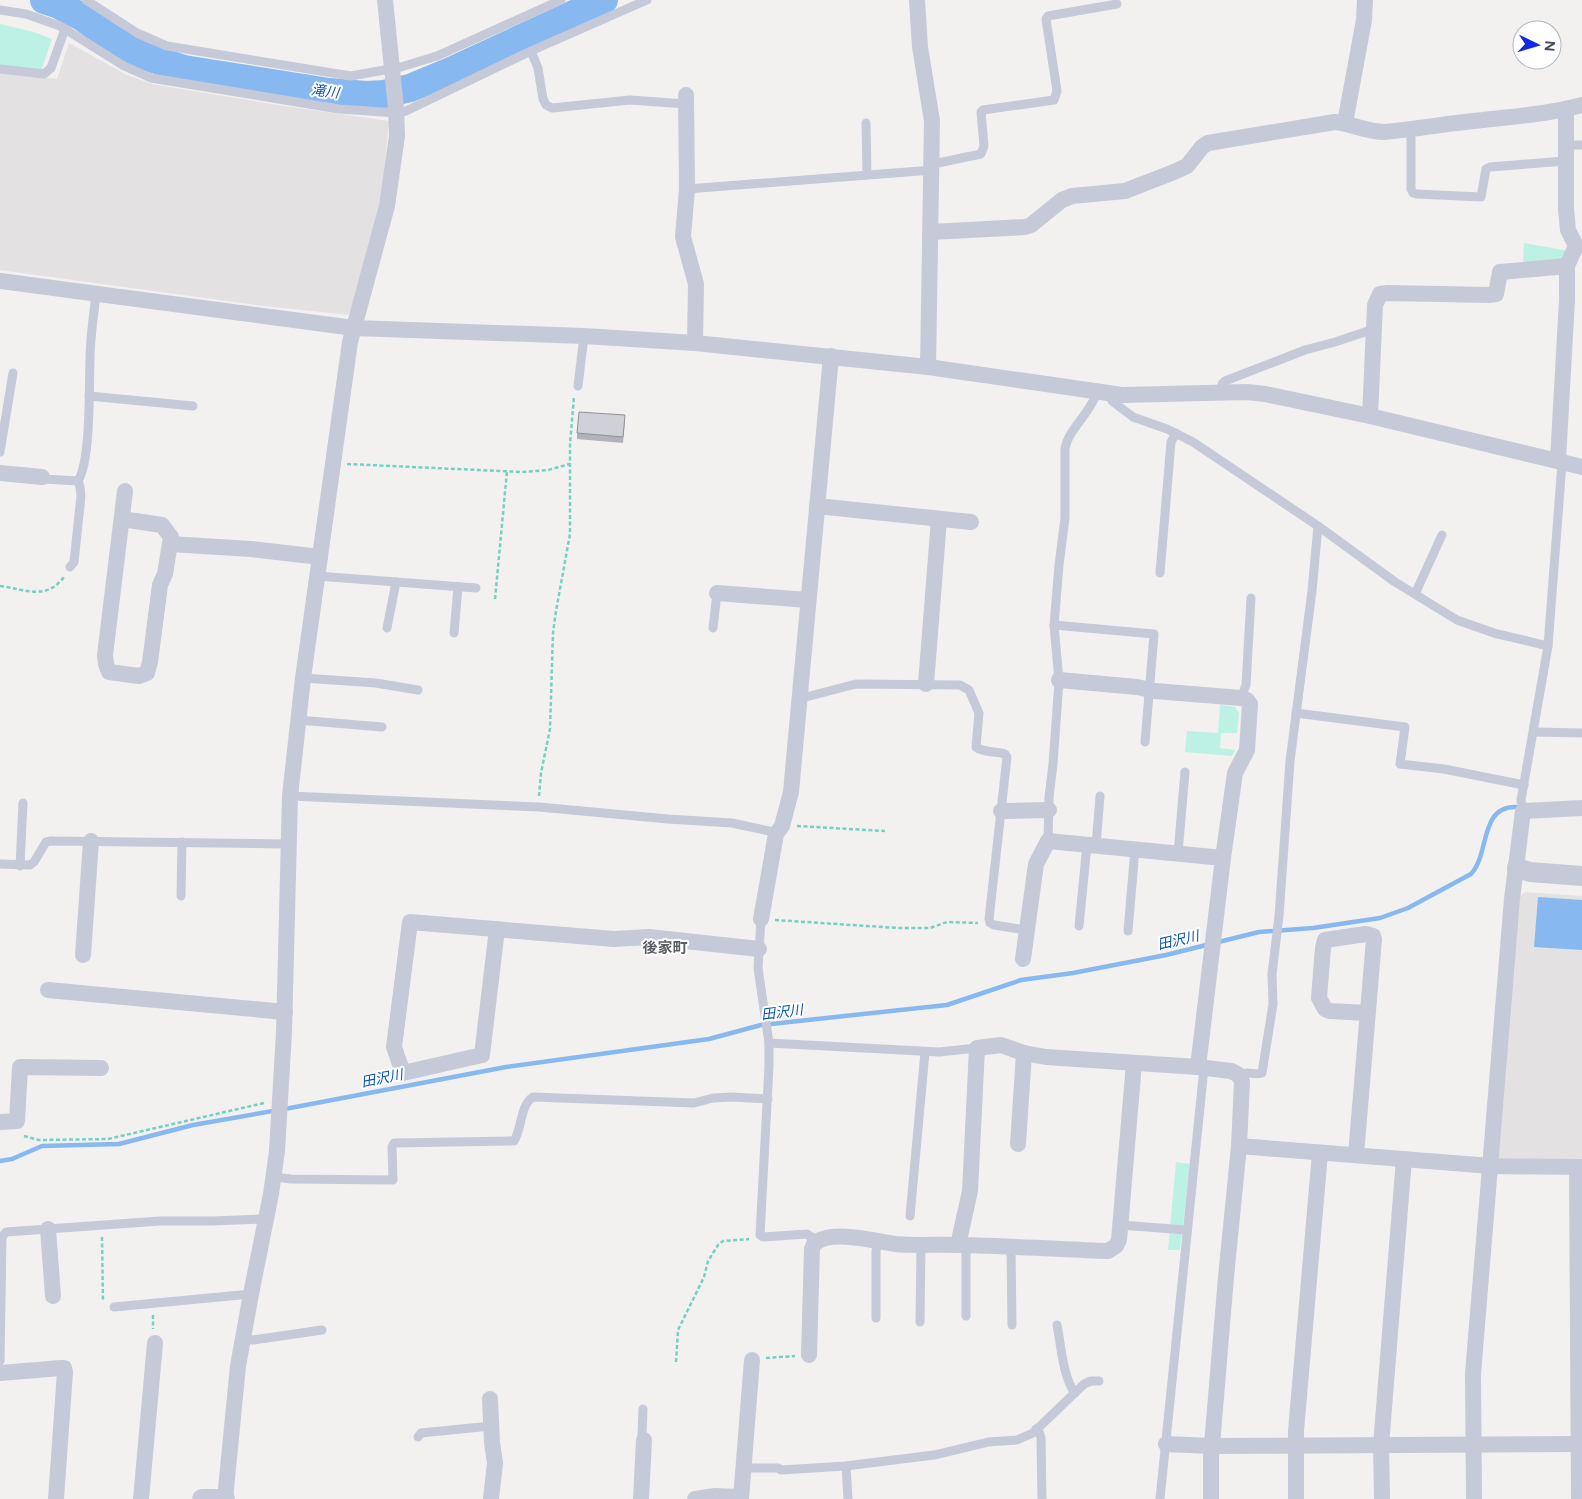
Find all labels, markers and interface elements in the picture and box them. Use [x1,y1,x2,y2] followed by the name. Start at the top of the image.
[1512,20,1562,70] north arrow
[1541,40,1558,52] text: N
[310,81,342,102] water label: 滝川
[1156,927,1202,953] water label: 田沢川
[642,939,688,957] district label: 後家町
[760,1001,806,1023] water label: 田沢川
[360,1066,406,1091] water label: 田沢川

